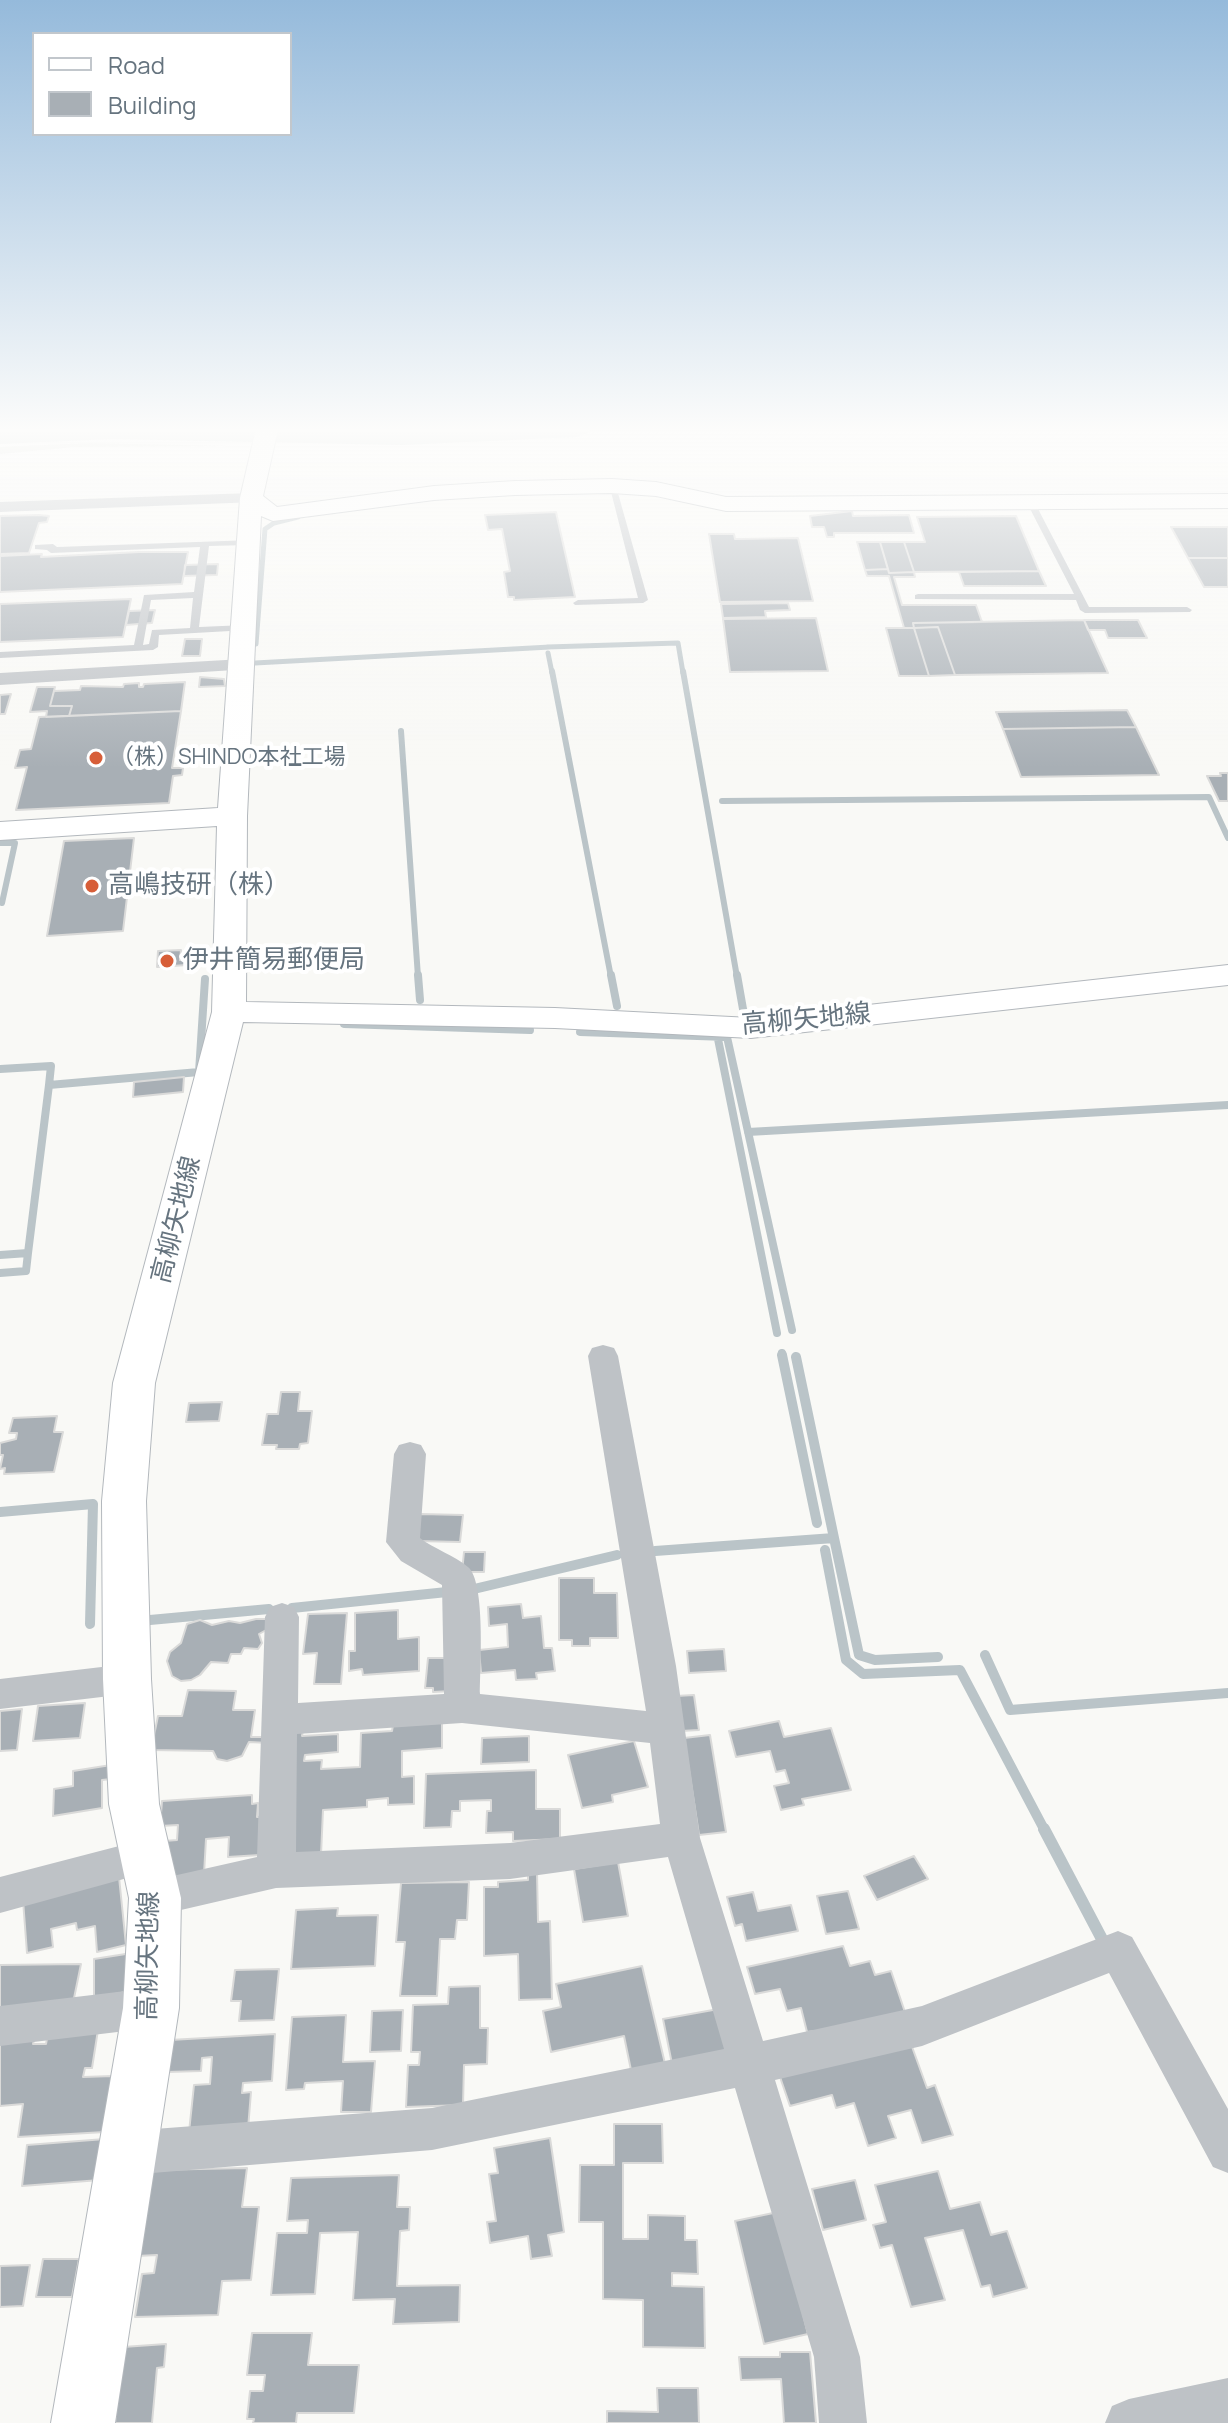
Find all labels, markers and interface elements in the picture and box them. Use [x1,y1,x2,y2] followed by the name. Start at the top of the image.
[32,32,292,136] legend
[108,48,165,81] text: Road
[108,88,196,121] text: Building
[112,745,346,771] place label: （株）SHINDO本社工場
[87,749,105,767] marker: （株）SHINDO本社工場
[108,870,290,902] place label: 高嶋技研（株）
[83,877,101,895] marker: 高嶋技研（株）
[183,945,365,977] place label: 伊井簡易郵便局
[158,952,176,970] marker: 伊井簡易郵便局
[740,999,872,1041] street label: 高柳矢地線
[146,1153,208,1287] street label: 高柳矢地線
[132,1891,166,2021] street label: 高柳矢地線

